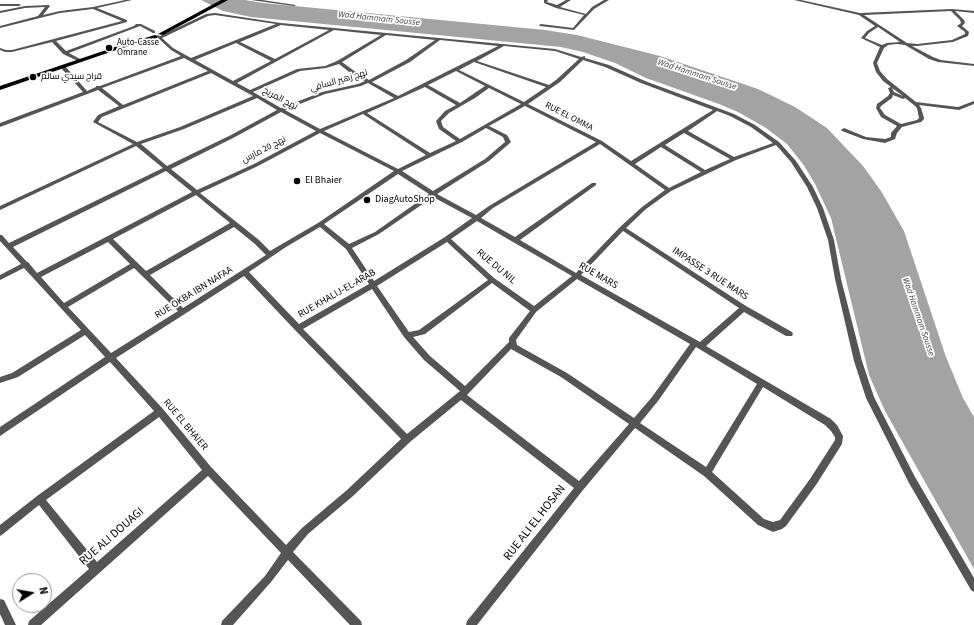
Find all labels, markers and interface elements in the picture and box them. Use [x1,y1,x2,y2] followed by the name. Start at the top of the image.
[338,9,420,29] water label: Wad Hammam Sousse
[117,38,159,59] place label: Auto-Casse Omrane
[104,43,114,53] marker: Auto-Casse Omrane
[656,57,738,93] water label: Wad Hammam Sousse
[309,68,369,94] street label: نهج زهير السافي
[28,72,38,82] marker: قراج سيدي سالم
[41,72,102,82] place label: قراج سيدي سالم
[261,85,299,113] street label: نهج المريخ
[543,100,595,134] street label: RUE EL OMMA
[240,134,288,166] street label: نهج 20 مارس
[305,175,342,187] place label: El Bhaier
[292,176,302,186] marker: El Bhaier
[375,194,435,206] place label: DiagAutoShop
[362,195,372,205] marker: DiagAutoShop
[670,245,750,303] street label: IMPASSE 3 RUE MARS
[474,247,518,287] street label: RUE DU NIL
[576,260,620,292] street label: RUE MARS
[153,264,235,322] street label: RUE OKBA IBN NAFAA
[296,267,378,321] street label: RUE KHALIJ-EL-ARAB
[900,276,936,358] water label: Wad Hammam Sousse
[160,397,210,453] street label: RUE EL BHAIER
[501,482,569,564] street label: RUE ALI EL HOSAN
[77,505,147,569] street label: RUE ALI DOUAGI
[12,573,52,613] north arrow
[35,586,51,596] text: N

